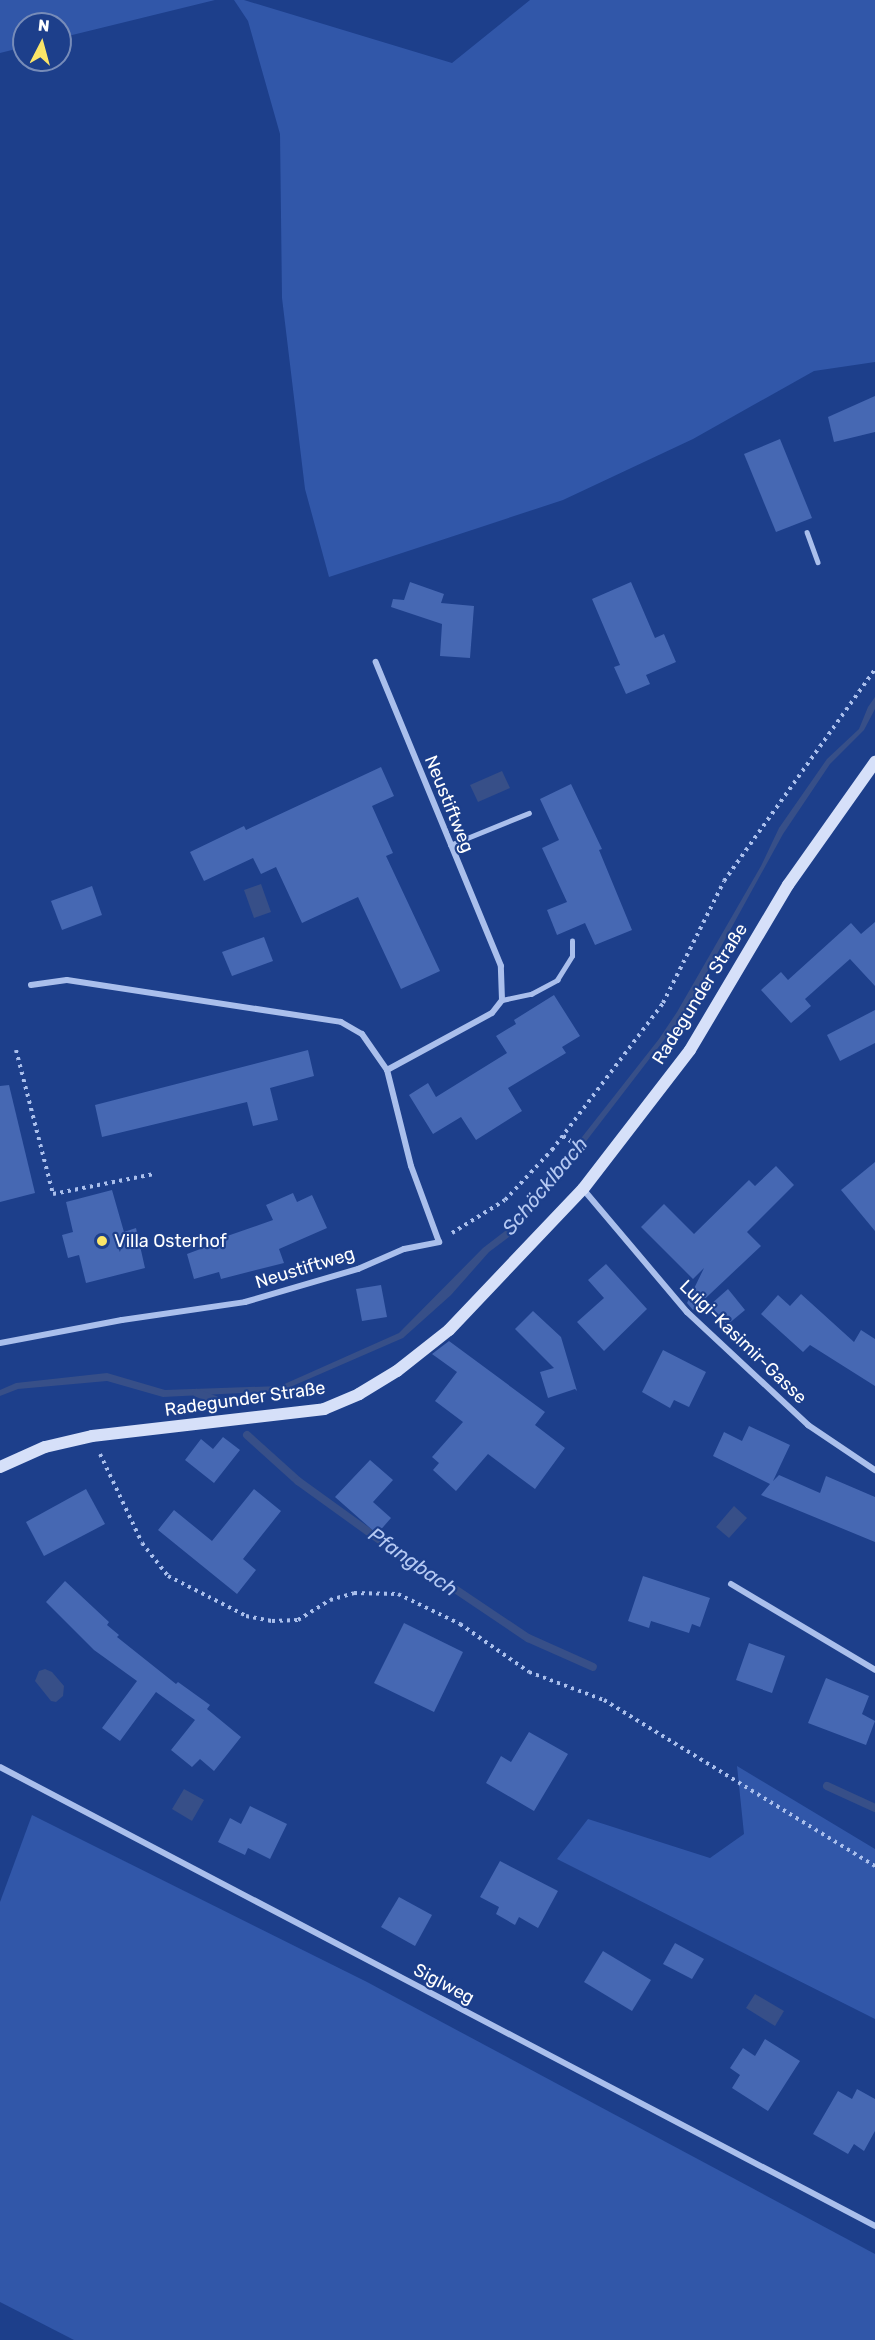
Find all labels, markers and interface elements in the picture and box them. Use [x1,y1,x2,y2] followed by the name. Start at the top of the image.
[12,12,72,72] north arrow
[37,16,50,36] text: N
[420,752,478,856] street label: Neustiftweg
[648,919,752,1069] street label: Radegunder Straße
[497,1132,593,1240] water label: Schöcklbach
[114,1230,227,1252] place label: Villa Osterhof
[95,1234,109,1248] marker: Villa Osterhof
[253,1243,357,1293] street label: Neustiftweg
[675,1276,811,1408] street label: Luigi-Kasimir-Gasse
[163,1377,327,1421] street label: Radegunder Straße
[364,1523,462,1601] water label: Pfangbach
[410,1959,478,2009] street label: Siglweg

